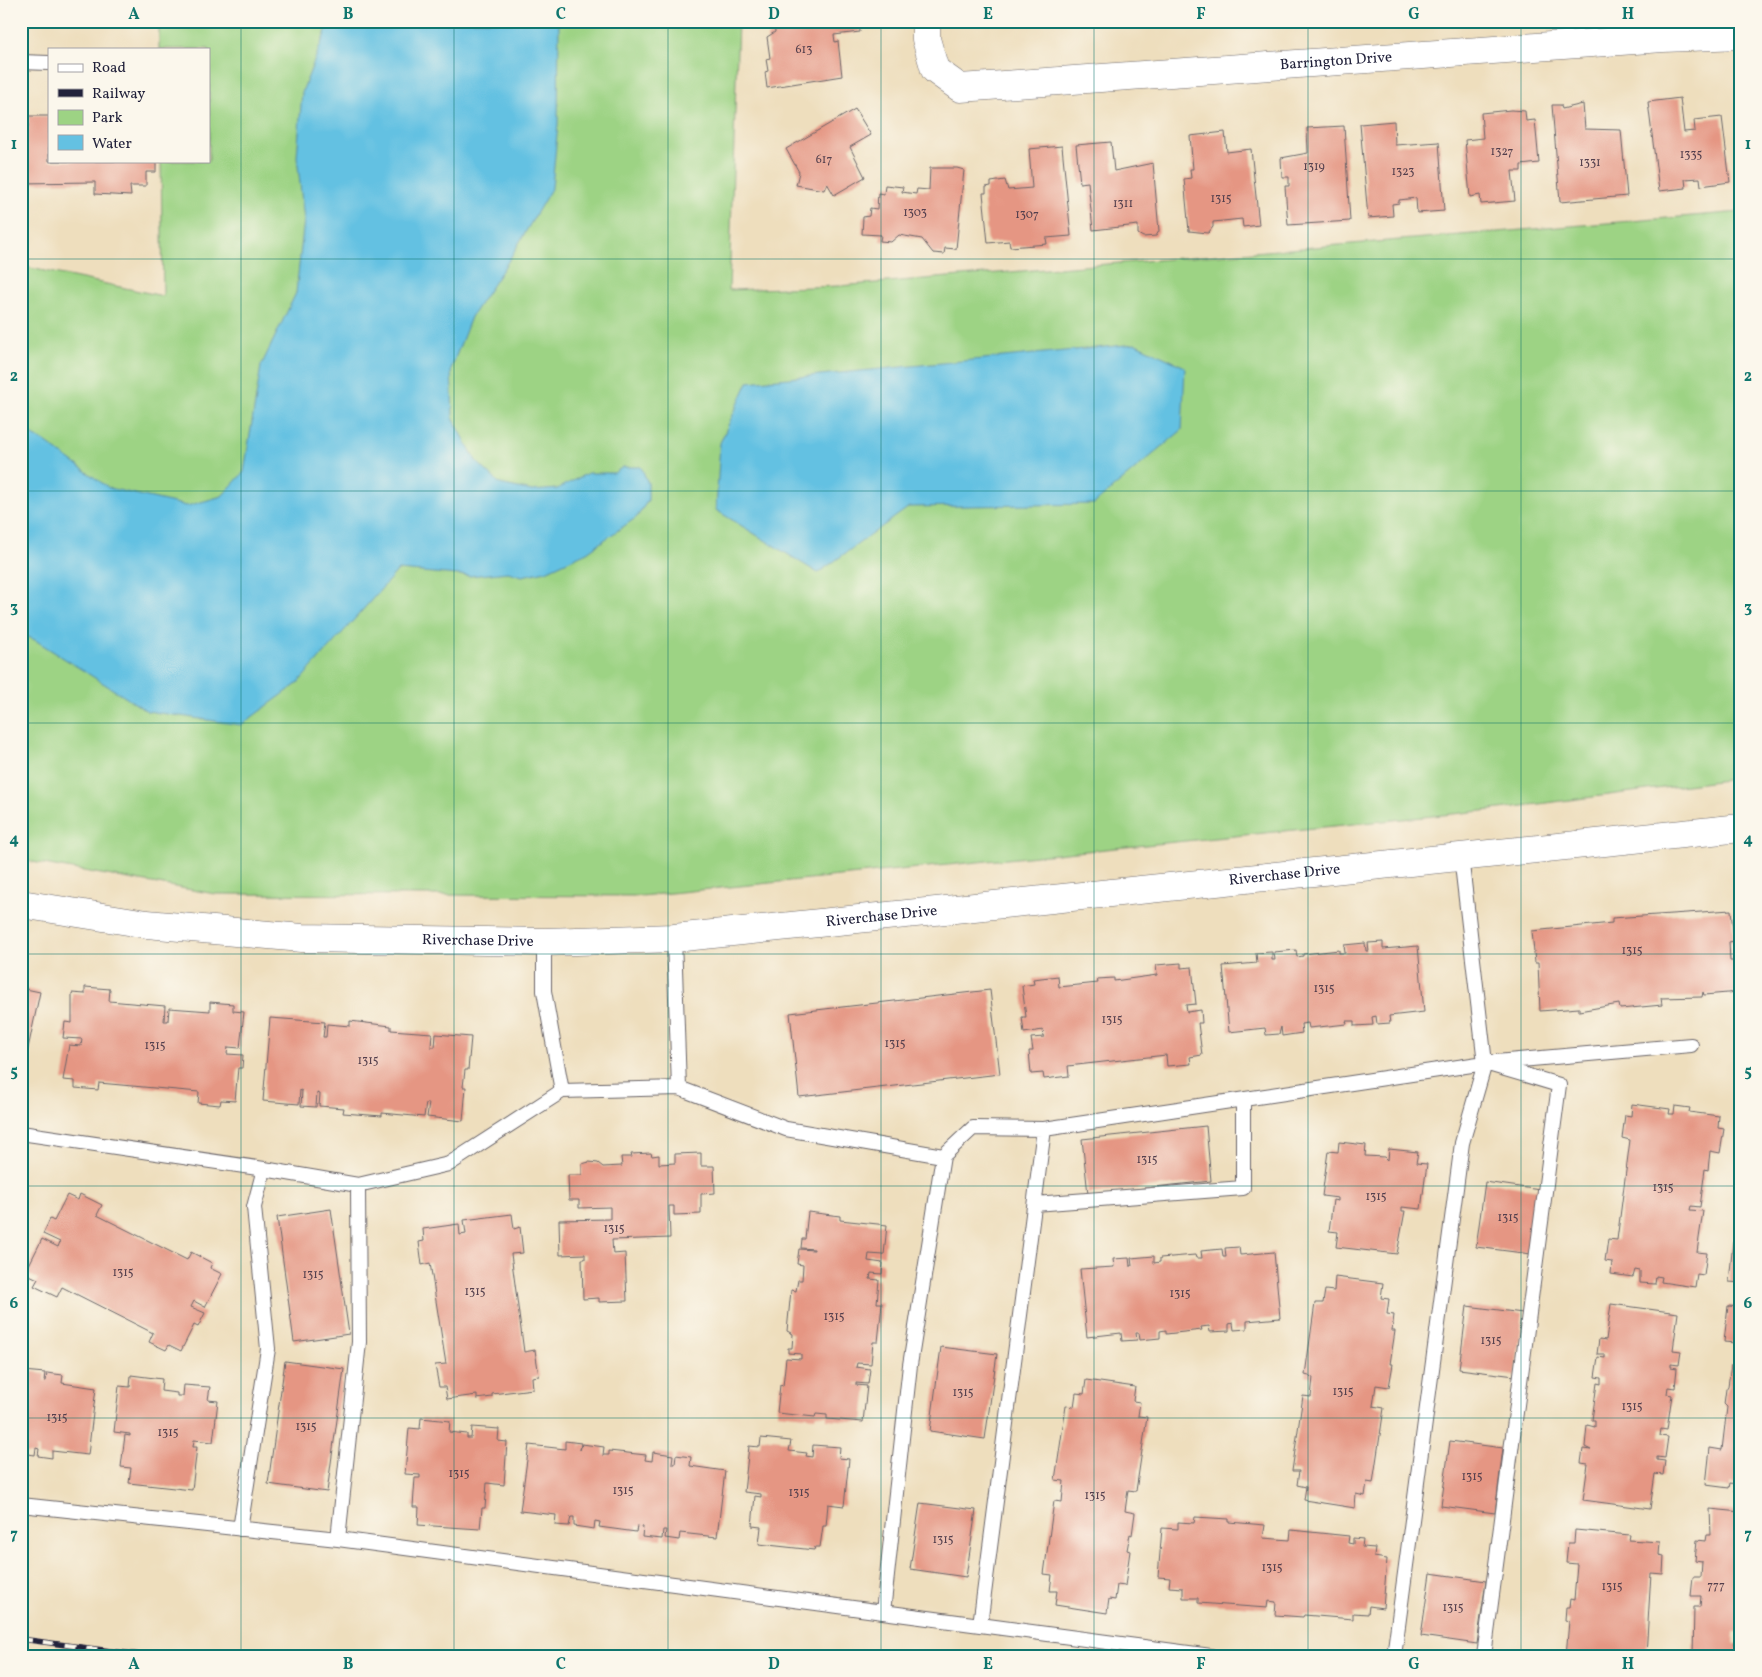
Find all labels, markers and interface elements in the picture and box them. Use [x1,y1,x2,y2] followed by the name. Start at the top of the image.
[128,4,140,26] text: A
[343,4,354,26] text: B
[556,4,566,26] text: C
[768,4,780,26] text: D
[983,4,993,26] text: E
[1196,4,1206,26] text: F
[1408,4,1420,26] text: G
[1622,4,1634,26] text: H
[796,42,812,58] house number: 613
[1279,47,1393,76] street label: Barrington Drive
[48,48,210,162] legend
[92,58,126,79] text: Road
[92,84,145,105] text: Railway
[92,108,123,129] text: Park
[11,134,17,156] text: 1
[92,134,132,155] text: Water
[1745,134,1751,156] text: 1
[1491,144,1514,160] house number: 1327
[1680,147,1703,163] house number: 1335
[816,152,832,168] house number: 617
[1579,155,1601,171] house number: 1331
[1303,159,1325,175] house number: 1319
[1391,164,1415,180] house number: 1323
[1210,191,1232,207] house number: 1315
[1113,196,1133,212] house number: 1311
[903,205,927,221] house number: 1303
[1015,207,1039,223] house number: 1307
[10,366,18,388] text: 2
[1744,366,1752,388] text: 2
[10,597,18,619] text: 3
[1744,597,1752,619] text: 3
[9,829,19,851] text: 4
[1743,829,1753,851] text: 4
[1228,859,1341,891] street label: Riverchase Drive
[825,900,938,933] street label: Riverchase Drive
[422,929,534,952] street label: Riverchase Drive
[1621,943,1643,959] house number: 1315
[1313,981,1335,997] house number: 1315
[1101,1012,1123,1028] house number: 1315
[884,1036,906,1052] house number: 1315
[144,1038,166,1054] house number: 1315
[357,1053,379,1069] house number: 1315
[10,1061,18,1083] text: 5
[1744,1061,1752,1083] text: 5
[1136,1152,1158,1168] house number: 1315
[1652,1180,1674,1196] house number: 1315
[1365,1189,1387,1205] house number: 1315
[1497,1210,1519,1226] house number: 1315
[603,1221,625,1237] house number: 1315
[112,1265,134,1281] house number: 1315
[302,1267,324,1283] house number: 1315
[464,1284,486,1300] house number: 1315
[1169,1286,1191,1302] house number: 1315
[10,1293,19,1315] text: 6
[1744,1293,1753,1315] text: 6
[823,1309,845,1325] house number: 1315
[1480,1333,1502,1349] house number: 1315
[1332,1384,1354,1400] house number: 1315
[952,1385,974,1401] house number: 1315
[1621,1399,1643,1415] house number: 1315
[46,1410,68,1426] house number: 1315
[295,1419,317,1435] house number: 1315
[157,1425,179,1441] house number: 1315
[448,1466,470,1482] house number: 1315
[1461,1469,1483,1485] house number: 1315
[612,1483,634,1499] house number: 1315
[788,1485,810,1501] house number: 1315
[1084,1488,1106,1504] house number: 1315
[10,1524,18,1546] text: 7
[1744,1524,1752,1546] text: 7
[932,1532,954,1548] house number: 1315
[1261,1560,1283,1576] house number: 1315
[1707,1578,1725,1594] house number: 777
[1601,1579,1623,1595] house number: 1315
[1442,1600,1464,1616] house number: 1315
[128,1654,140,1676] text: A
[343,1654,354,1676] text: B
[556,1654,566,1676] text: C
[768,1654,780,1676] text: D
[983,1654,993,1676] text: E
[1196,1654,1206,1676] text: F
[1408,1654,1420,1676] text: G
[1622,1654,1634,1676] text: H

